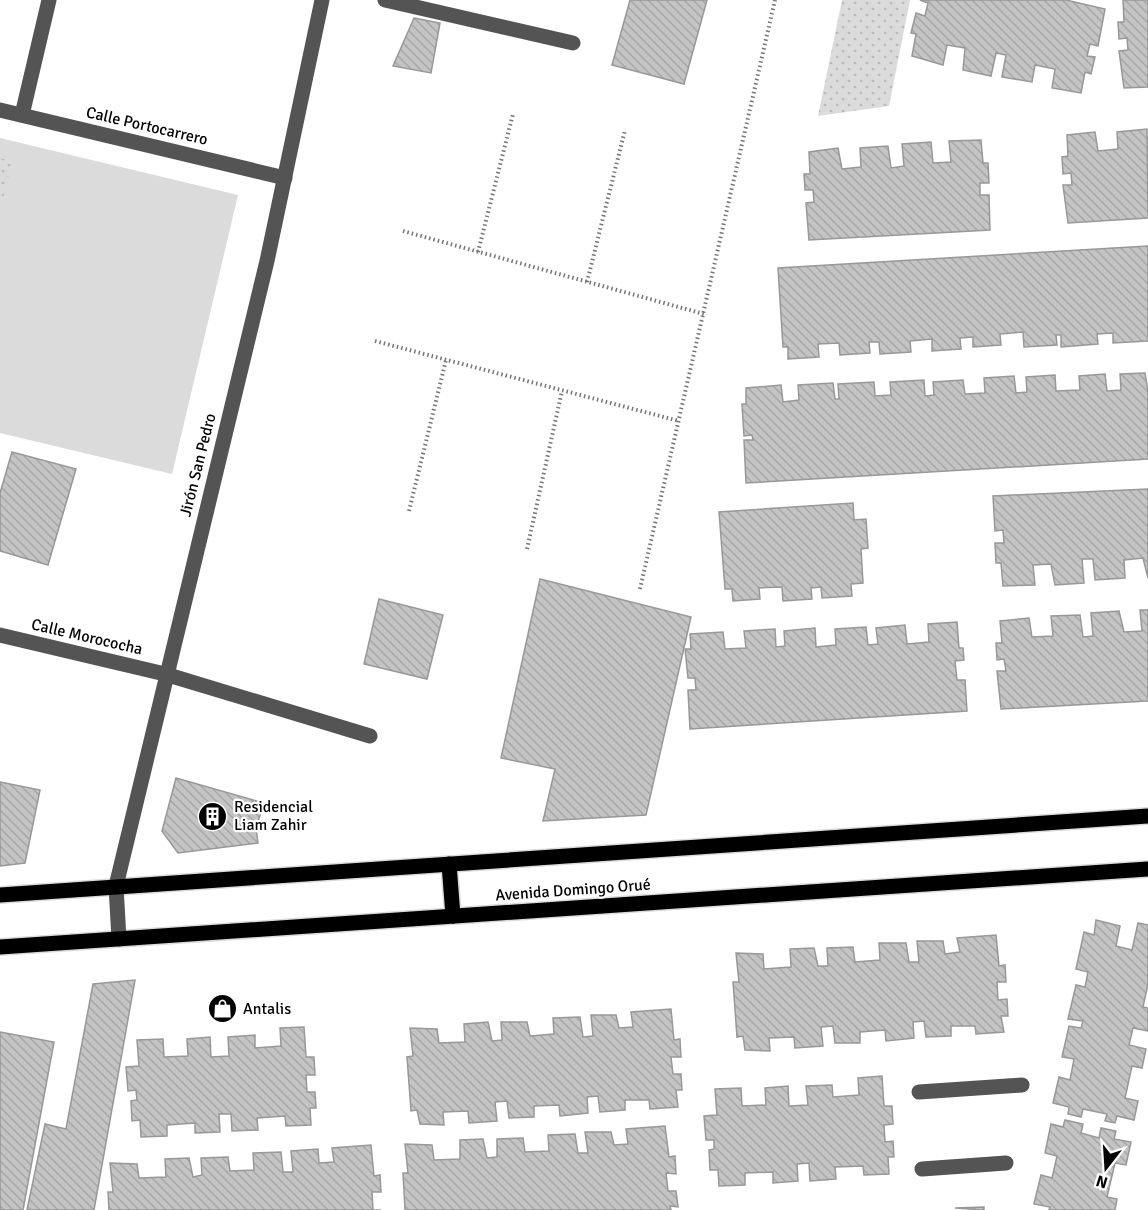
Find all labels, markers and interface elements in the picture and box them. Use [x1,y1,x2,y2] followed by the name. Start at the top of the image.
[84,102,210,150] street label: Calle Portocarrero
[175,411,221,519] street label: Jirón San Pedro
[29,614,145,660] street label: Calle Morococha
[234,797,313,835] place label: Residencial Liam Zahir
[197,800,229,832] building icon: Residencial Liam Zahir
[495,875,651,905] street label: Avenida Domingo Orué
[206,993,238,1025] shop icon: Antalis
[243,999,291,1019] place label: Antalis
[1076,1138,1136,1198] north arrow
[1094,1170,1110,1193] text: N

